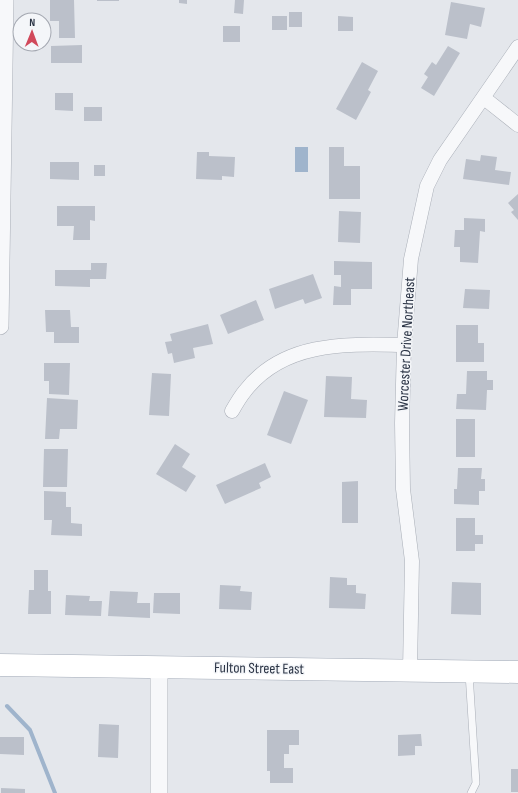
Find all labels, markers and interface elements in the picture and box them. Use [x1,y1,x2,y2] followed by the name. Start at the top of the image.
[12,12,52,52] north arrow
[29,16,35,29] text: N
[394,276,420,411] street label: Worcester Drive Northeast
[214,658,305,679] street label: Fulton Street East

